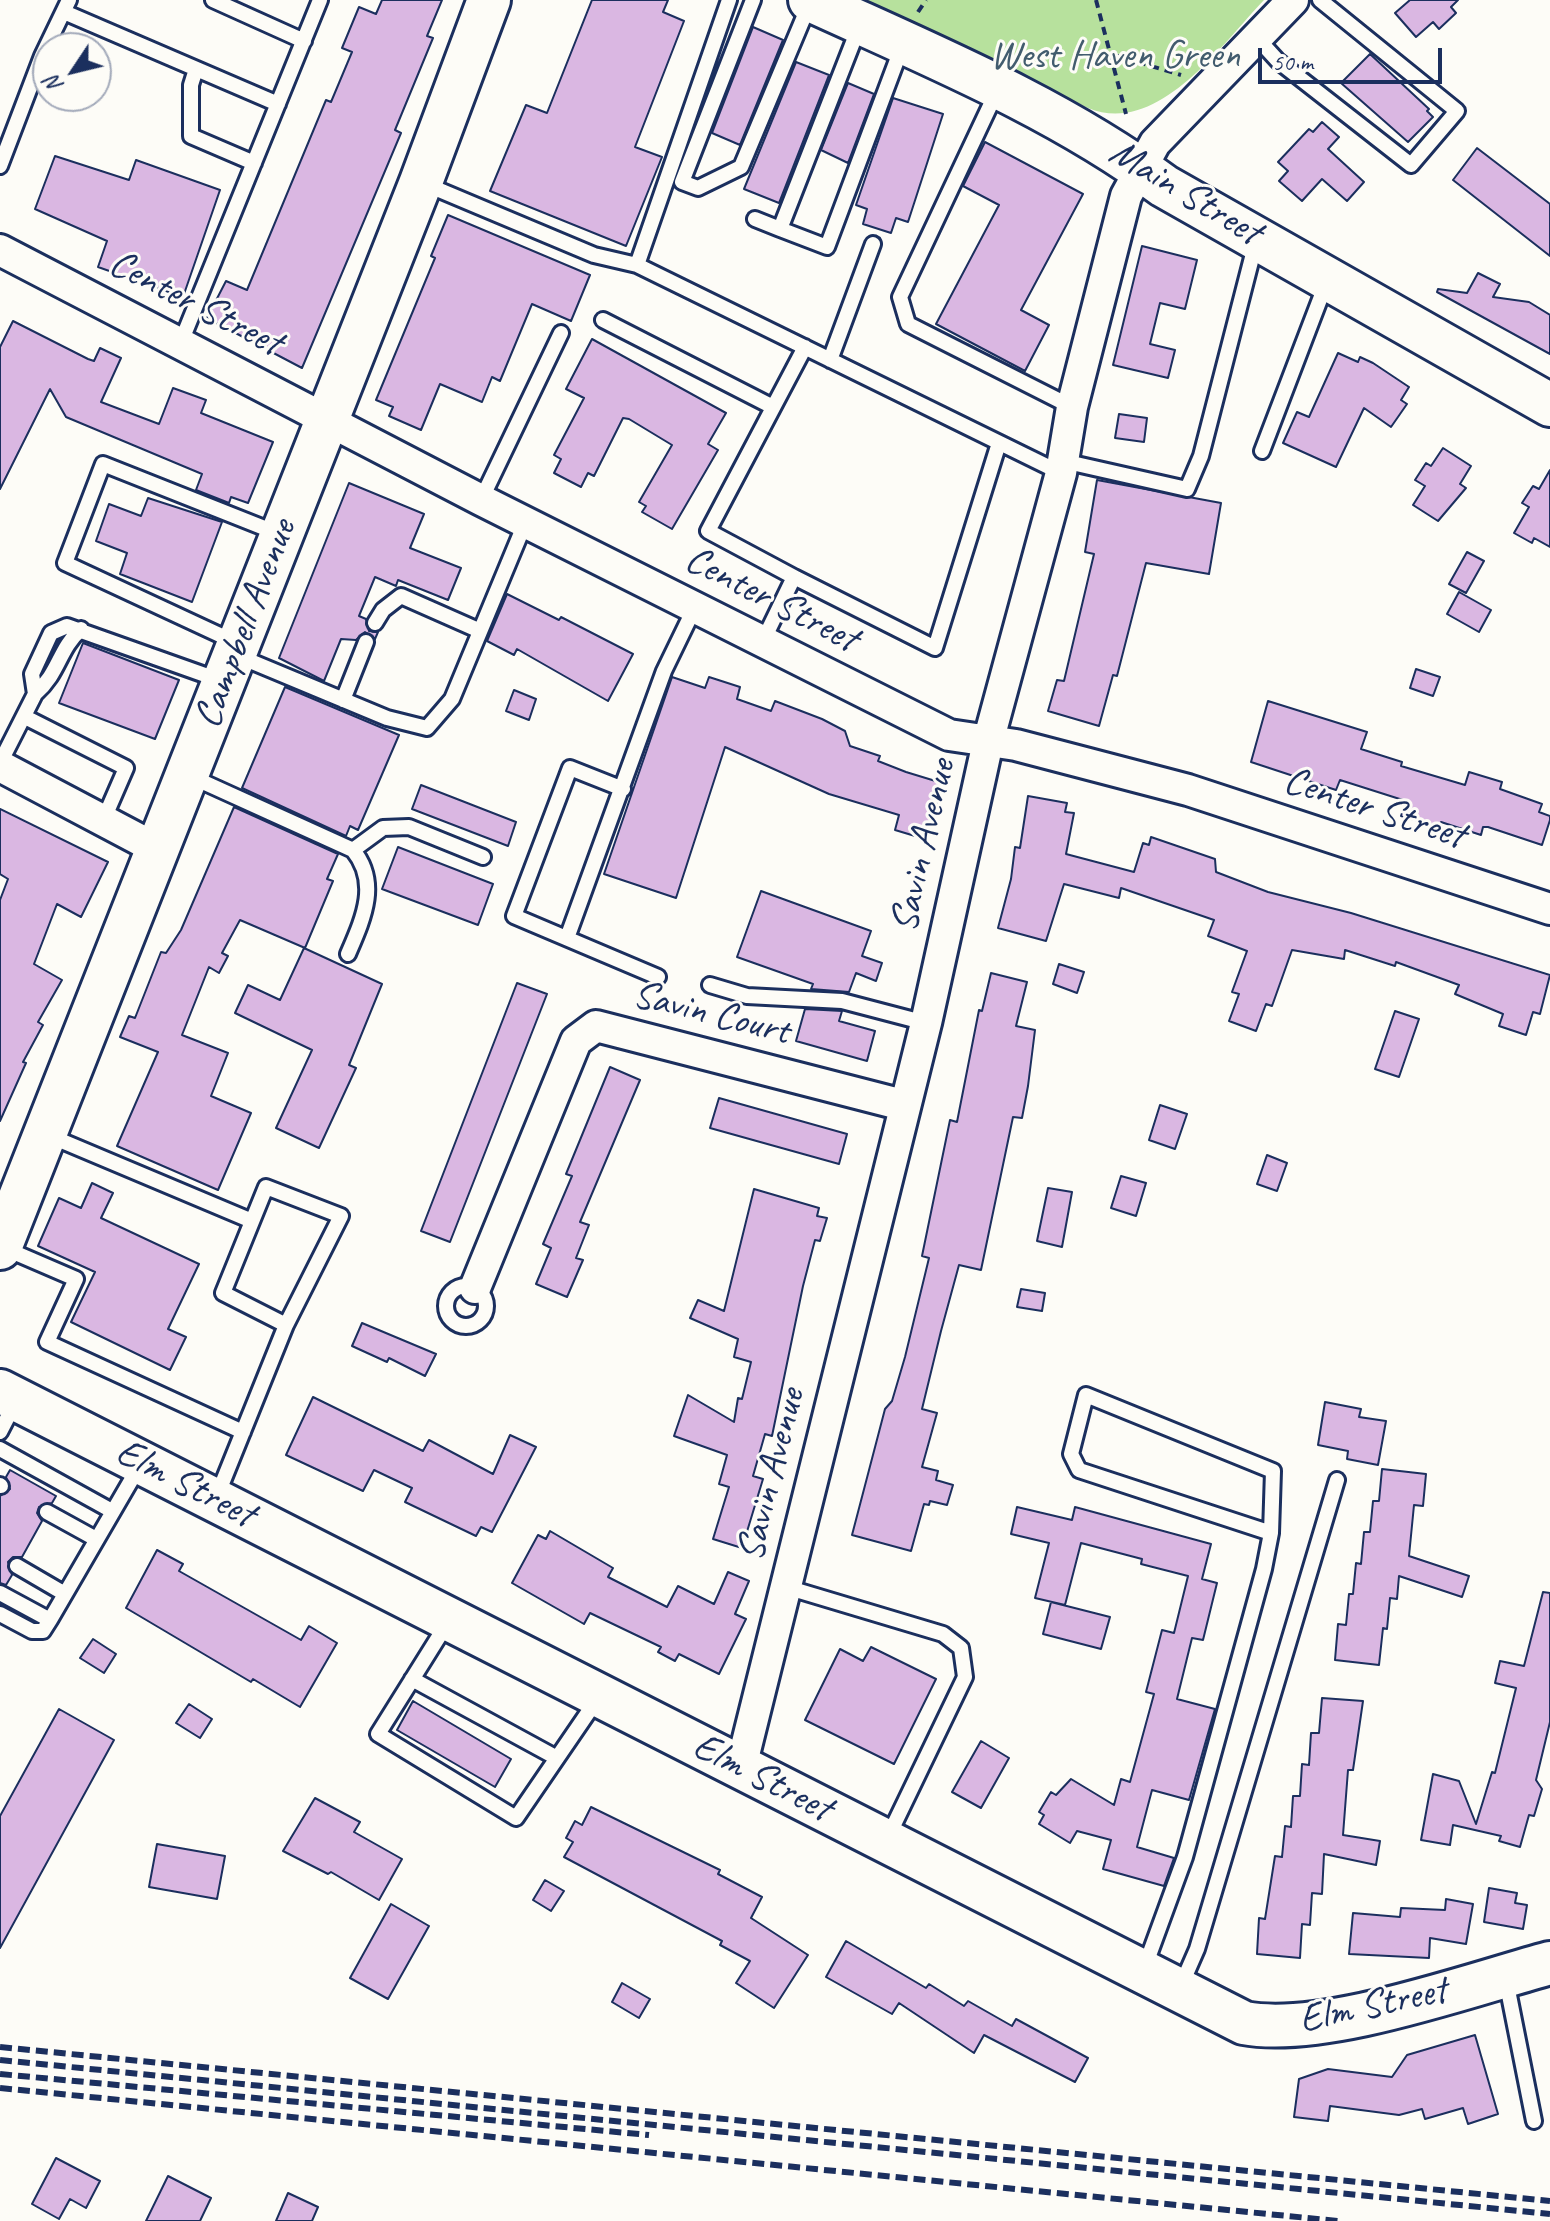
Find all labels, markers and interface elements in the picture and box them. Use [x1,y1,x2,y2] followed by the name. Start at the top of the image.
[32,32,112,112] north arrow
[1262,32,1446,82] scale bar
[990,33,1240,81] park label: West Haven Green
[1272,47,1313,77] text: 50 m
[39,71,69,98] text: N
[1100,129,1270,257] street label: Main Street
[101,240,289,368] street label: Center Street
[184,513,308,735] street label: Campbell Avenue
[677,536,865,664] street label: Center Street
[881,755,967,937] street label: Savin Avenue
[1278,757,1470,861] street label: Center Street
[628,971,794,1057] street label: Savin Court
[727,1384,817,1566] street label: Savin Avenue
[108,1429,262,1539] street label: Elm Street
[685,1723,839,1833] street label: Elm Street
[1295,1967,1451,2045] street label: Elm Street

